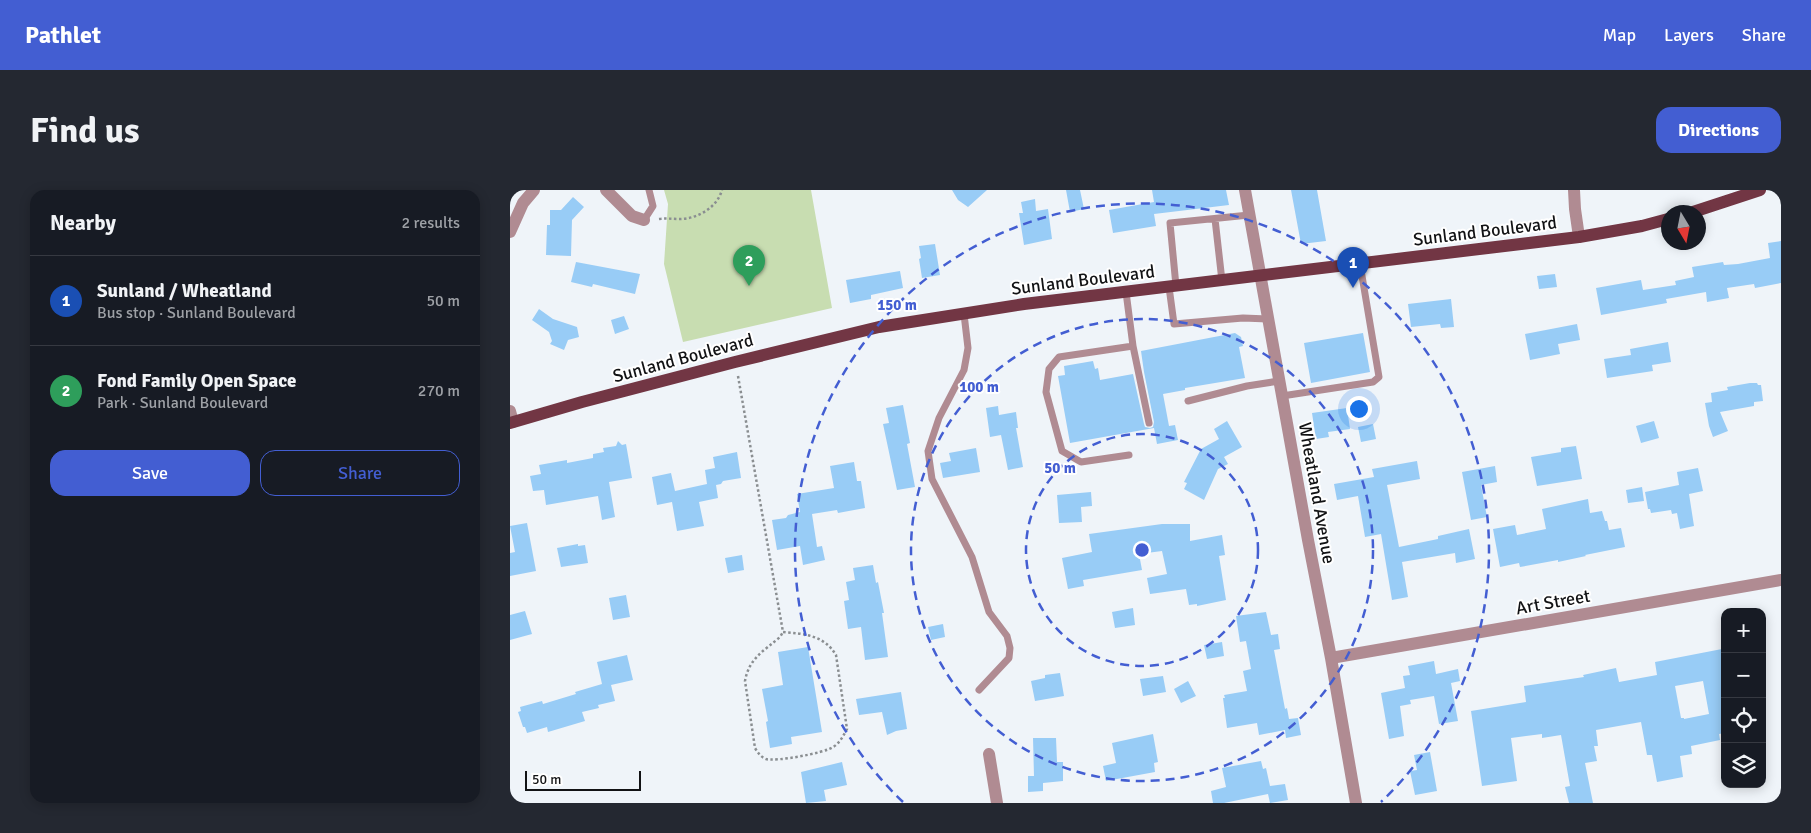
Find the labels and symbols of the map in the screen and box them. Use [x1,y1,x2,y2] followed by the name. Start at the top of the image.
[1661,205,1706,250] north arrow
[1412,211,1558,251] street label: Sunland Boulevard
[733,245,765,286] pin: 2
[1337,247,1369,288] pin: 1
[1010,260,1156,300] street label: Sunland Boulevard
[877,296,917,314] text: 150 m
[610,329,756,387] street label: Sunland Boulevard
[959,378,999,396] text: 100 m
[1346,396,1372,422] your location
[1294,420,1340,566] street label: Wheatland Avenue
[1044,459,1076,477] text: 50 m
[1133,541,1151,559] centre of rings
[1514,585,1592,619] street label: Art Street
[525,768,641,791] scale bar

